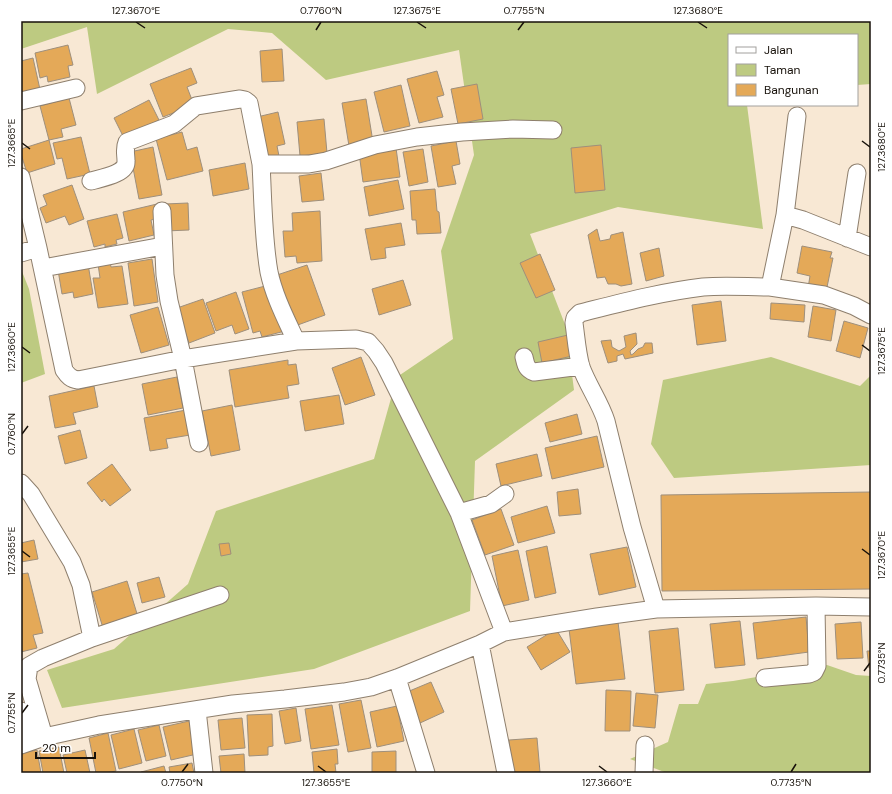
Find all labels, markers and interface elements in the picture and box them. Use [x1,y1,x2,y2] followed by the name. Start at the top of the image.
[112,4,161,17] text: 127.3670°E
[300,4,342,17] text: 0.7760°N
[393,4,441,17] text: 127.3675°E
[503,4,545,17] text: 0.7755°N
[673,4,723,17] text: 127.3680°E
[728,34,858,106] legend
[764,42,793,58] text: Jalan
[764,62,801,78] text: Taman
[764,82,819,98] text: Bangunan
[5,118,18,167] text: 127.3665°E
[875,122,888,172] text: 127.3680°E
[5,322,18,372] text: 127.3660°E
[875,327,888,375] text: 127.3675°E
[5,413,18,455] text: 0.7760°N
[5,526,18,575] text: 127.3655°E
[875,530,888,579] text: 127.3670°E
[875,642,888,683] text: 0.7735°N
[5,692,18,734] text: 0.7755°N
[36,734,95,760] scale bar
[42,740,71,756] text: 20 m
[161,776,203,789] text: 0.7750°N
[302,776,351,789] text: 127.3655°E
[582,776,632,789] text: 127.3660°E
[771,776,812,789] text: 0.7735°N

